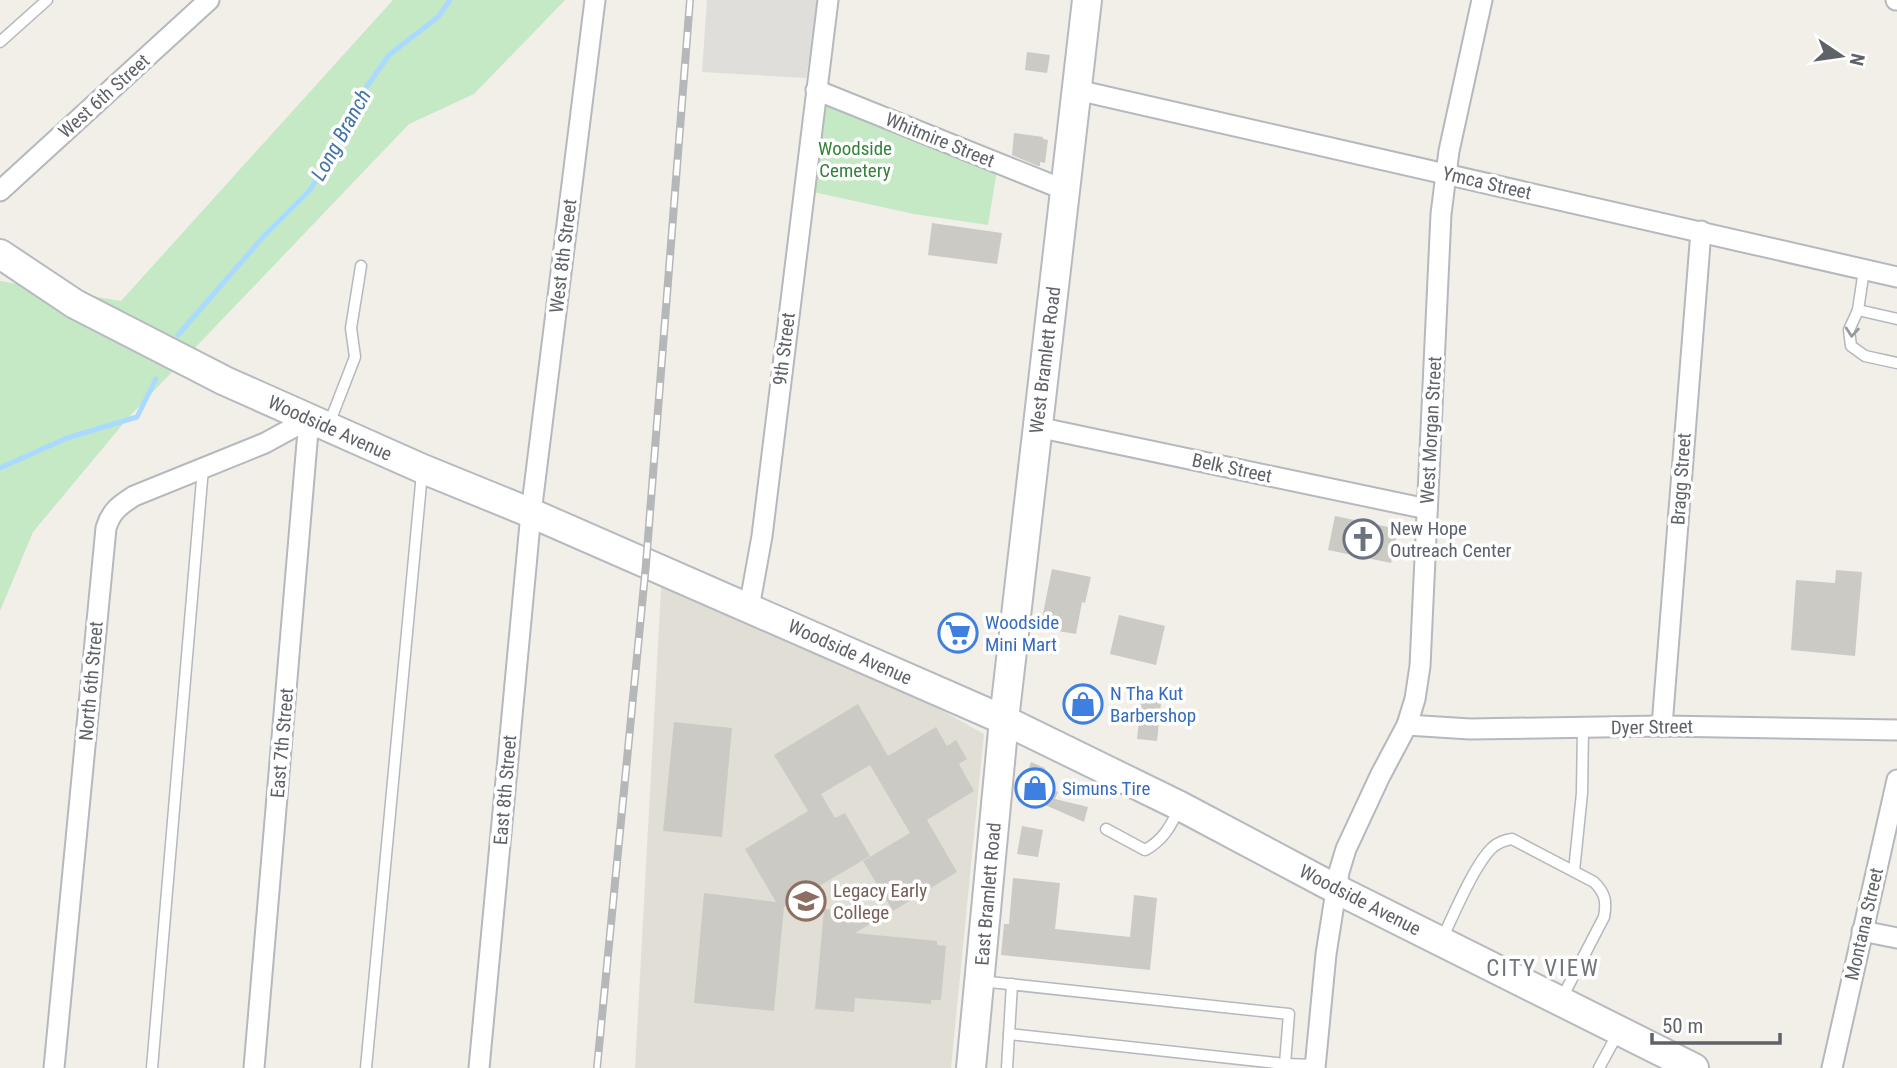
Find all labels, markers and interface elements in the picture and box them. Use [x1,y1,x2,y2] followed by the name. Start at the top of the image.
[1806,21,1876,91] north arrow
[54,49,154,143] street label: West 6th Street
[1845,51,1870,68] text: N
[306,85,376,185] water label: Long Branch
[882,108,998,172] street label: Whitmire Street
[818,137,892,182] park label: Woodside Cemetery
[1440,162,1534,204] street label: Ymca Street
[545,198,581,314] street label: West 8th Street
[1025,285,1065,435] street label: West Bramlett Road
[768,311,800,387] street label: 9th Street
[1845,327,1860,338] one-way arrow
[1416,356,1446,504] street label: West Morgan Street
[265,390,396,466] street label: Woodside Avenue
[1666,432,1696,526] street label: Bragg Street
[1190,448,1274,488] street label: Belk Street
[1390,517,1512,562] place label: New Hope Outreach Center
[1342,518,1384,560] church icon: New Hope Outreach Center
[985,611,1059,656] place label: Woodside Mini Mart
[937,612,979,654] supermarket icon: Woodside Mini Mart
[785,614,916,690] street label: Woodside Avenue
[74,620,108,742] street label: North 6th Street
[1110,682,1196,727] place label: N Tha Kut Barbershop
[1062,683,1104,725] shop icon: N Tha Kut Barbershop
[266,687,298,799] street label: East 7th Street
[1611,715,1693,739] street label: Dyer Street
[489,734,521,846] street label: East 8th Street
[1014,767,1056,809] shop icon: Simuns Tire
[1062,777,1150,800] place label: Simuns Tire
[970,822,1006,966] street label: East Bramlett Road
[1295,860,1425,941] street label: Woodside Avenue
[1840,865,1888,983] street label: Montana Street
[833,879,927,924] place label: Legacy Early College
[785,880,827,922] school or university icon: Legacy Early College
[1486,955,1600,982] district label: CITY VIEW
[1652,1002,1780,1046] scale bar
[1662,1014,1703,1038] text: 50 m

